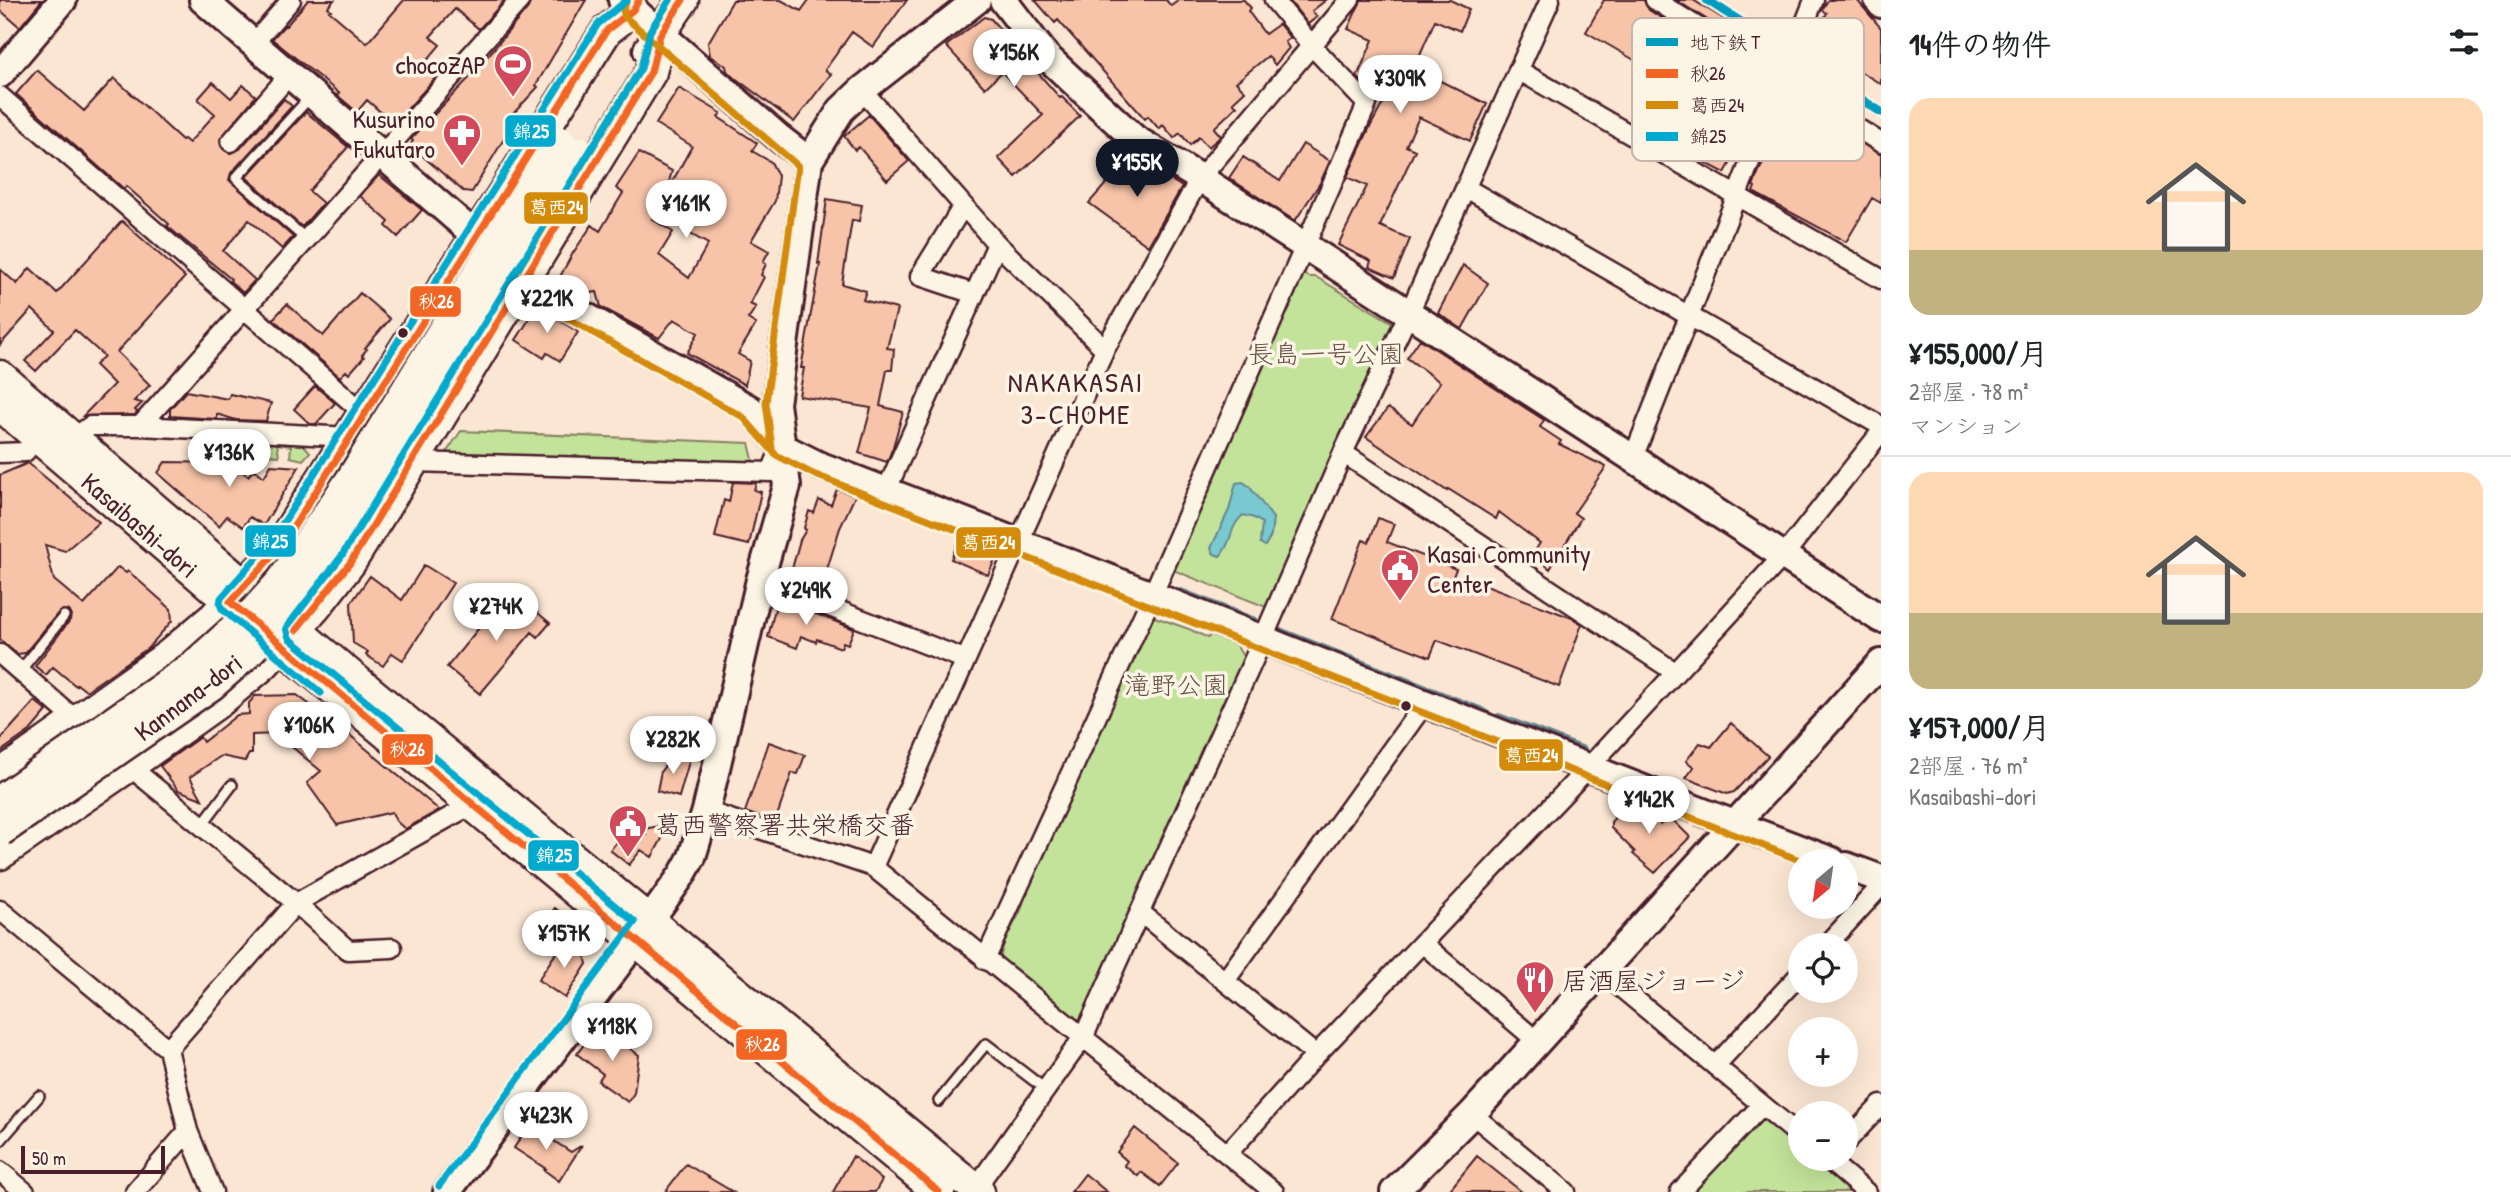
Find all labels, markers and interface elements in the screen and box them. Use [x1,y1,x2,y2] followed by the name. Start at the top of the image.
[1632,18,1864,161] legend
[2445,23,2483,61] icon: filters
[1909,24,2051,64] text: 14件の物件
[965,29,1063,89] pin: ¥156K
[1690,29,1761,55] text: 地下鉄 T
[989,36,1039,67] text: ¥156K
[492,43,534,98] sports icon: chocoZAP
[396,47,486,82] place label: chocoZAP
[1351,55,1449,115] pin: ¥309K
[1690,60,1725,86] text: 秋26
[1374,62,1426,93] text: ¥309K
[1690,92,1744,118] text: 葛西24
[353,101,435,166] place label: Kusurino Fukutaro
[441,112,483,167] pharmacy icon: Kusurino Fukutaro
[504,114,557,148] line badge: 錦25
[513,118,550,144] text: 錦25
[1690,123,1726,149] text: 錦25
[1088,140,1186,199] pin: ¥155K
[2133,144,2259,270] icon: home
[1112,146,1162,177] text: ¥155K
[637,180,735,240] pin: ¥161K
[662,187,710,218] text: ¥161K
[523,191,589,225] line badge: 葛西24
[529,194,583,220] text: 葛西24
[498,276,596,335] pin: ¥221K
[521,282,573,313] text: ¥221K
[409,285,462,318] line badge: 秋26
[418,288,454,314] text: 秋26
[396,326,410,340] unlabelled marker
[1909,333,2048,373] text: ¥155,000/月
[1248,336,1404,371] park label: 長島一号公園
[1008,363,1144,433] district label: NAKAKASAI 3-CHOME
[1909,376,2029,407] text: 2部屋 · 78 m²
[1909,410,2023,441] text: マンション
[180,430,278,489] pin: ¥136K
[204,436,254,467] text: ¥136K
[74,464,206,586] street label: Kasaibashi-dori
[2133,517,2259,643] icon: home
[244,524,297,558] line badge: 錦25
[955,526,1022,559] line badge: 葛西24
[252,528,289,554] text: 錦25
[961,529,1015,555] text: 葛西24
[1427,536,1591,601] place label: Kasai Community Center
[1379,547,1421,602] public building icon: Kasai Community Center
[757,568,855,627] pin: ¥249K
[781,574,831,605] text: ¥249K
[447,584,545,643] pin: ¥274K
[469,590,523,621] text: ¥274K
[127,645,249,749] street label: Kannana-dori
[1124,667,1228,702] park label: 滝野公園
[1399,699,1413,713] unlabelled marker
[260,702,358,762] pin: ¥106K
[1909,707,2050,747] text: ¥157,000/月
[284,709,334,740] text: ¥106K
[624,716,722,776] pin: ¥282K
[646,723,700,754] text: ¥282K
[381,733,434,766] line badge: 秋26
[389,736,425,762] text: 秋26
[1498,738,1564,772] line badge: 葛西24
[1504,742,1558,768] text: 葛西24
[1909,750,2028,781] text: 2部屋 · 76 m²
[1600,776,1698,836] pin: ¥142K
[1909,781,2037,812] text: Kasaibashi-dori
[1624,783,1674,814] text: ¥142K
[607,803,649,858] public building icon: 葛西警察署共栄橋交番
[655,807,915,842] place label: 葛西警察署共栄橋交番
[527,839,580,872] line badge: 錦25
[536,842,573,868] text: 錦25
[1788,849,1858,919] north arrow
[1788,849,1858,1171] map controls
[515,911,613,970] pin: ¥157K
[538,917,590,948] text: ¥157K
[1788,933,1858,1003] button: locate
[1514,959,1556,1014] restaurant icon: 居酒屋ジョージ
[1562,963,1745,998] place label: 居酒屋ジョージ
[563,1004,661,1063] pin: ¥118K
[587,1010,637,1041] text: ¥118K
[1788,1017,1858,1087] button: +
[735,1028,788,1061] line badge: 秋26
[744,1031,780,1057] text: 秋26
[497,1092,595,1152] pin: ¥423K
[520,1099,572,1130] text: ¥423K
[1788,1101,1858,1171] button: −
[21,1143,164,1175] scale bar
[32,1145,66,1171] text: 50 m

